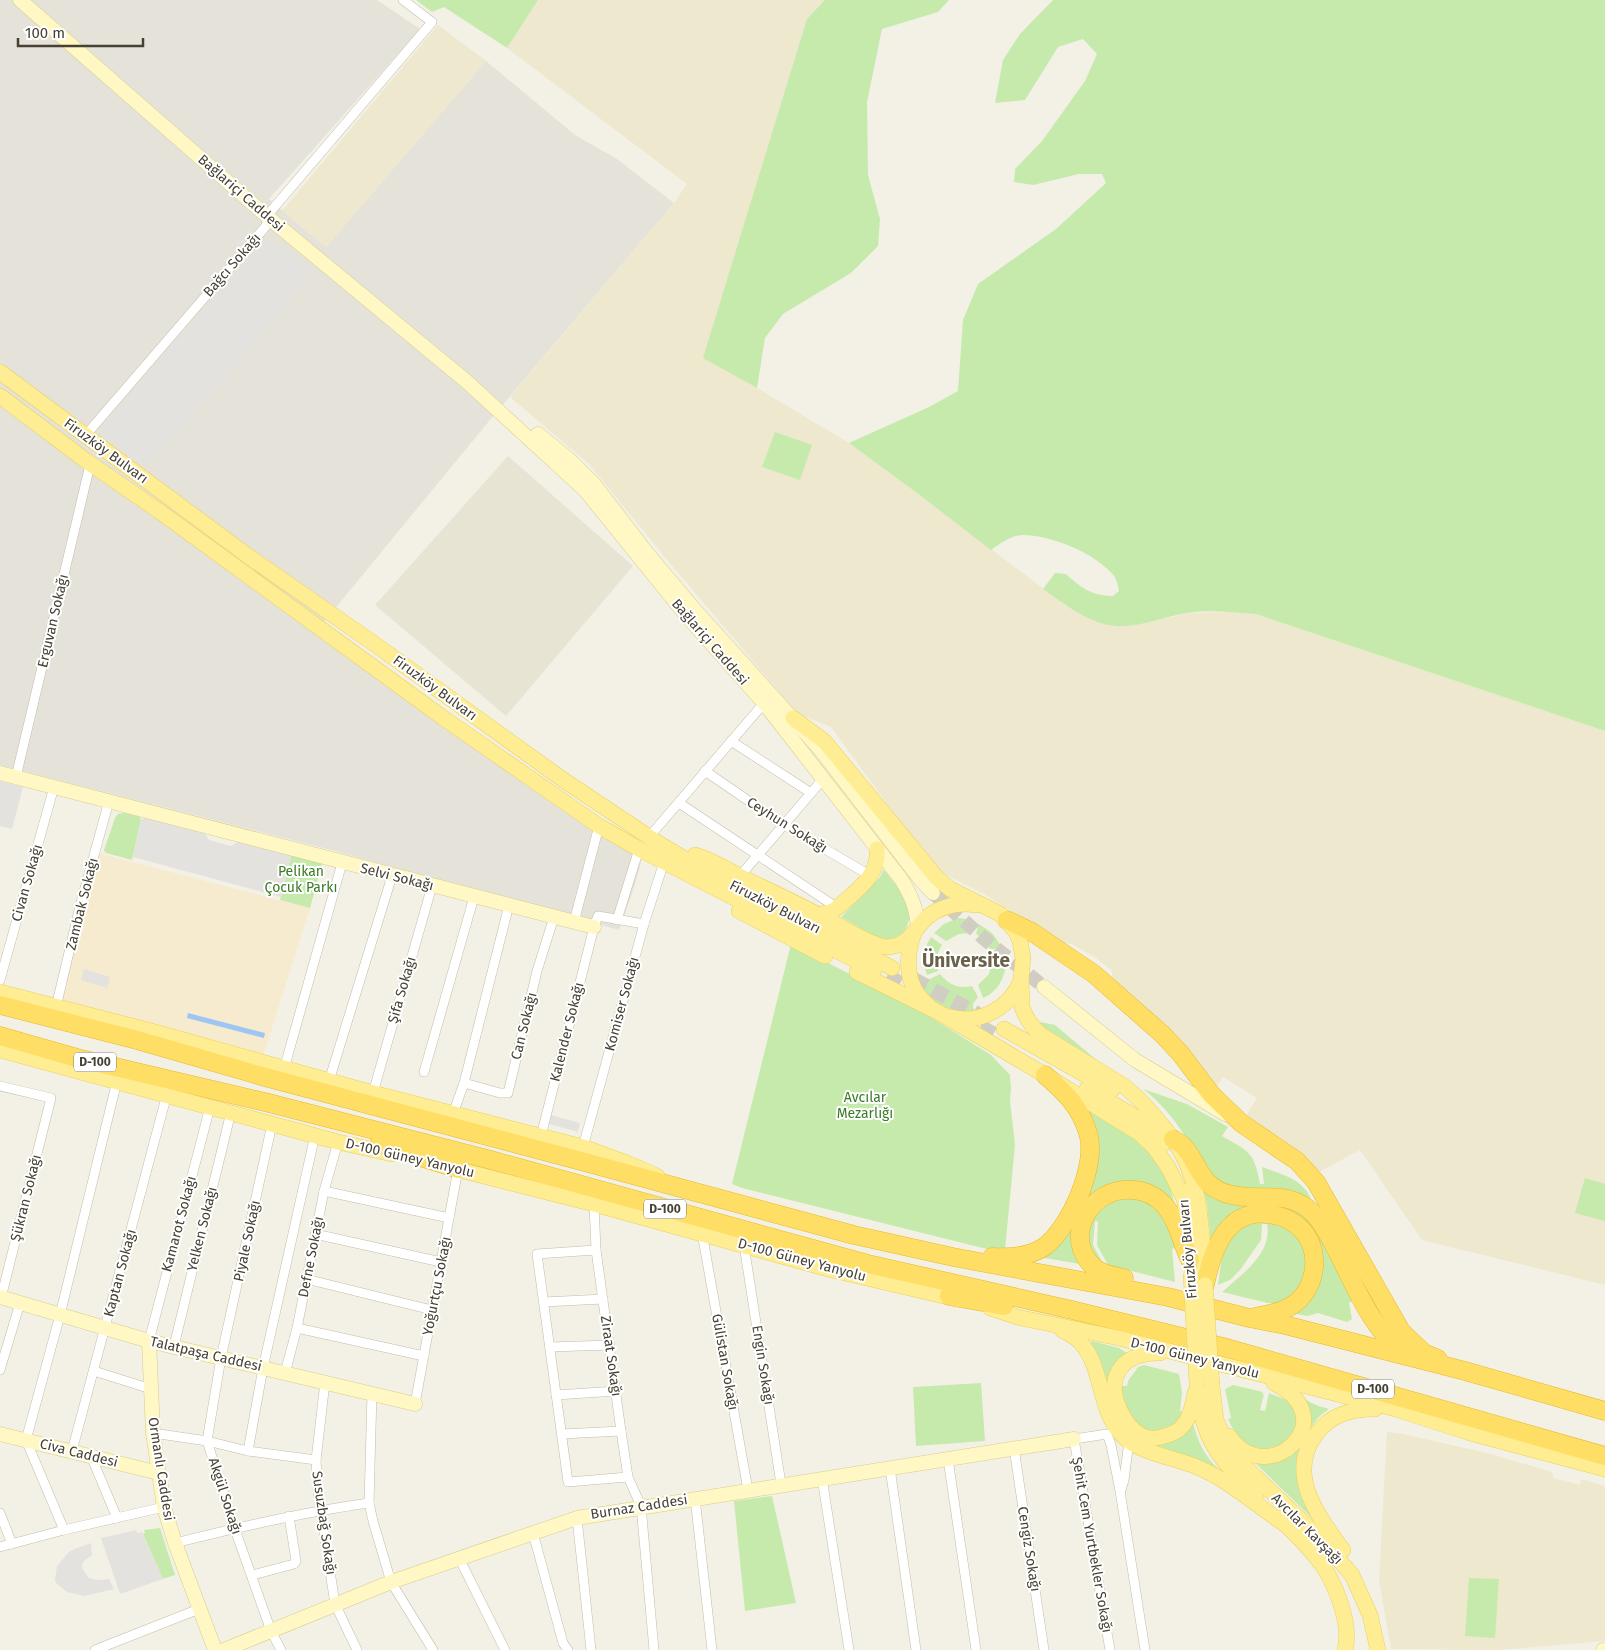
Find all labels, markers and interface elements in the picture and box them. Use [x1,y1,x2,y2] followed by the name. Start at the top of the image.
[18,15,142,47] scale bar
[25,24,65,42] text: 100 m
[194,151,288,235] street label: Bağlariçi Caddesi
[200,230,264,300] street label: Bağcı Sokağı
[61,415,151,487] street label: Firuzköy Bulvarı
[34,573,72,669] street label: Erguvan Sokağı
[668,595,752,689] street label: Bağlariçi Caddesi
[390,652,480,724] street label: Firuzköy Bulvarı
[744,793,830,857] street label: Ceyhun Sokağı
[8,842,46,924] street label: Civan Sokağı
[62,856,102,952] street label: Zambak Sokağı
[358,860,436,894] street label: Selvi Sokağı
[265,863,337,896] park label: Pelikan Çocuk Parkı
[727,877,823,937] street label: Firuzköy Bulvarı
[922,948,1010,972] district label: Üniversite
[384,955,420,1025] street label: Şifa Sokağı
[601,955,643,1053] street label: Komiser Sokağı
[546,980,588,1084] street label: Kalender Sokağı
[507,991,541,1061] street label: Can Sokağı
[74,1052,116,1072] road number: D-100
[837,1089,893,1122] park label: Avcılar Mezarlığı
[344,1135,476,1181] street label: D-100 Güney Yanyolu
[7,1153,45,1243] street label: Şükran Sokağı
[158,1174,200,1274] street label: Kamarot Sokağı
[183,1185,221,1273] street label: Yelken Sokağı
[1175,1198,1201,1300] street label: Firuzköy Bulvarı
[230,1199,264,1283] street label: Piyale Sokağı
[644,1200,686,1218] road number: D-100
[295,1215,327,1299] street label: Defne Sokağı
[100,1227,140,1319] street label: Kaptan Sokağı
[419,1235,455,1337] street label: Yoğurtçu Sokağı
[736,1235,868,1285] street label: D-100 Güney Yanyolu
[708,1312,742,1412] street label: Gülistan Sokağı
[597,1314,625,1398] street label: Ziraat Sokağı
[748,1324,778,1406] street label: Engin Sokağı
[148,1333,264,1375] street label: Talatpaşa Caddesi
[1129,1334,1261,1382] street label: D-100 Güney Yanyolu
[1352,1380,1394,1398] road number: D-100
[144,1416,178,1522] street label: Ormanlı Caddesi
[38,1435,120,1471] street label: Civa Caddesi
[205,1455,245,1537] street label: Akgül Sokağı
[1068,1456,1116,1634] street label: Şehit Cem Yurtbekler Sokağı
[308,1470,340,1576] street label: Susuzbağ Sokağı
[1268,1490,1346,1568] street label: Avcılar Kavşağı
[589,1491,689,1523] street label: Burnaz Caddesi
[1014,1505,1044,1593] street label: Cengiz Sokağı

